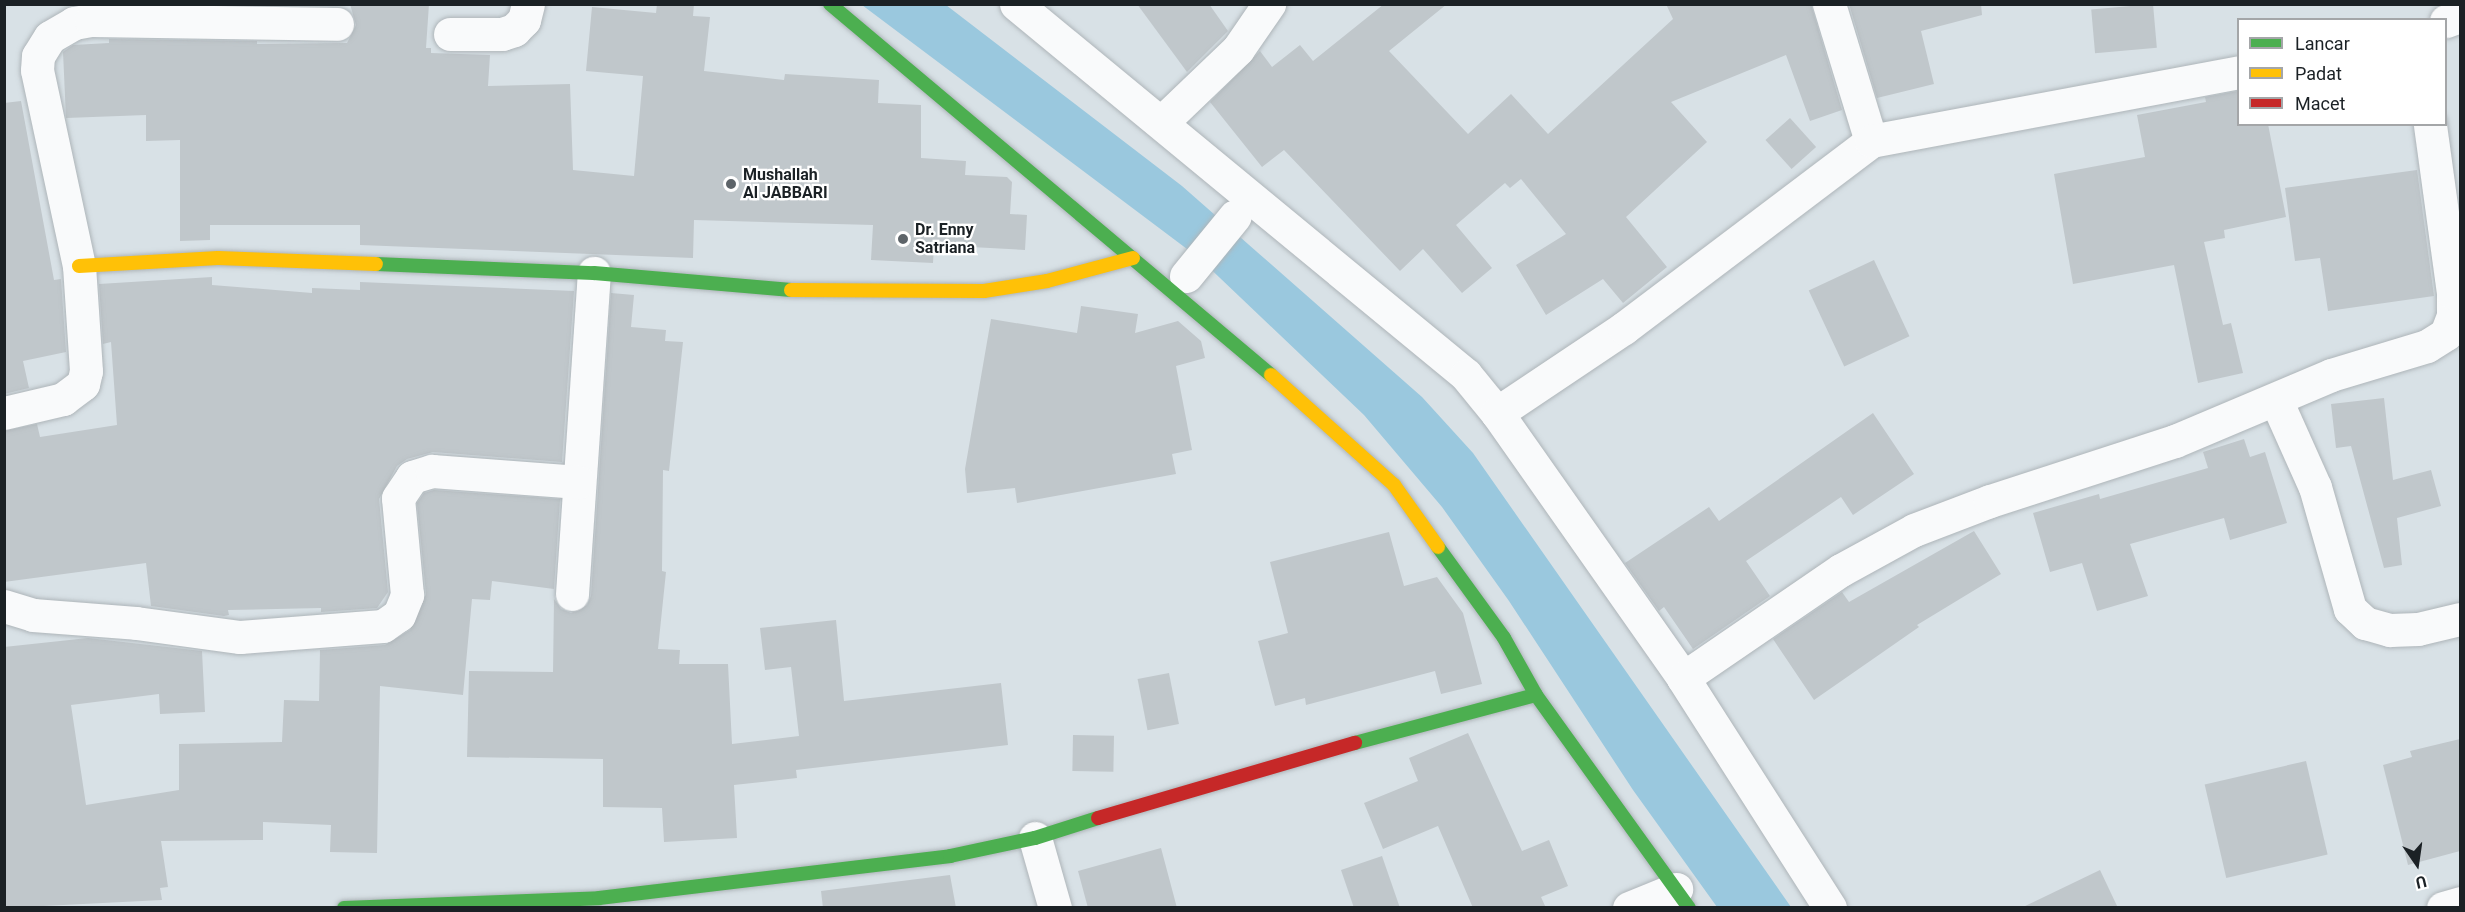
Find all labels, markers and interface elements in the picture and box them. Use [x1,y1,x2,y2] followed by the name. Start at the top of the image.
[2237,18,2447,126] legend
[2295,33,2350,54] text: Lancar
[2295,63,2342,84] text: Padat
[2295,93,2345,114] text: Macet
[743,165,828,203] place label: Mushallah Al JABBARI
[724,177,738,191] marker: Mushallah Al JABBARI
[915,220,975,258] place label: Dr. Enny Satriana
[896,232,910,246] marker: Dr. Enny Satriana
[2387,834,2447,894] north arrow
[2414,872,2428,892] text: U

